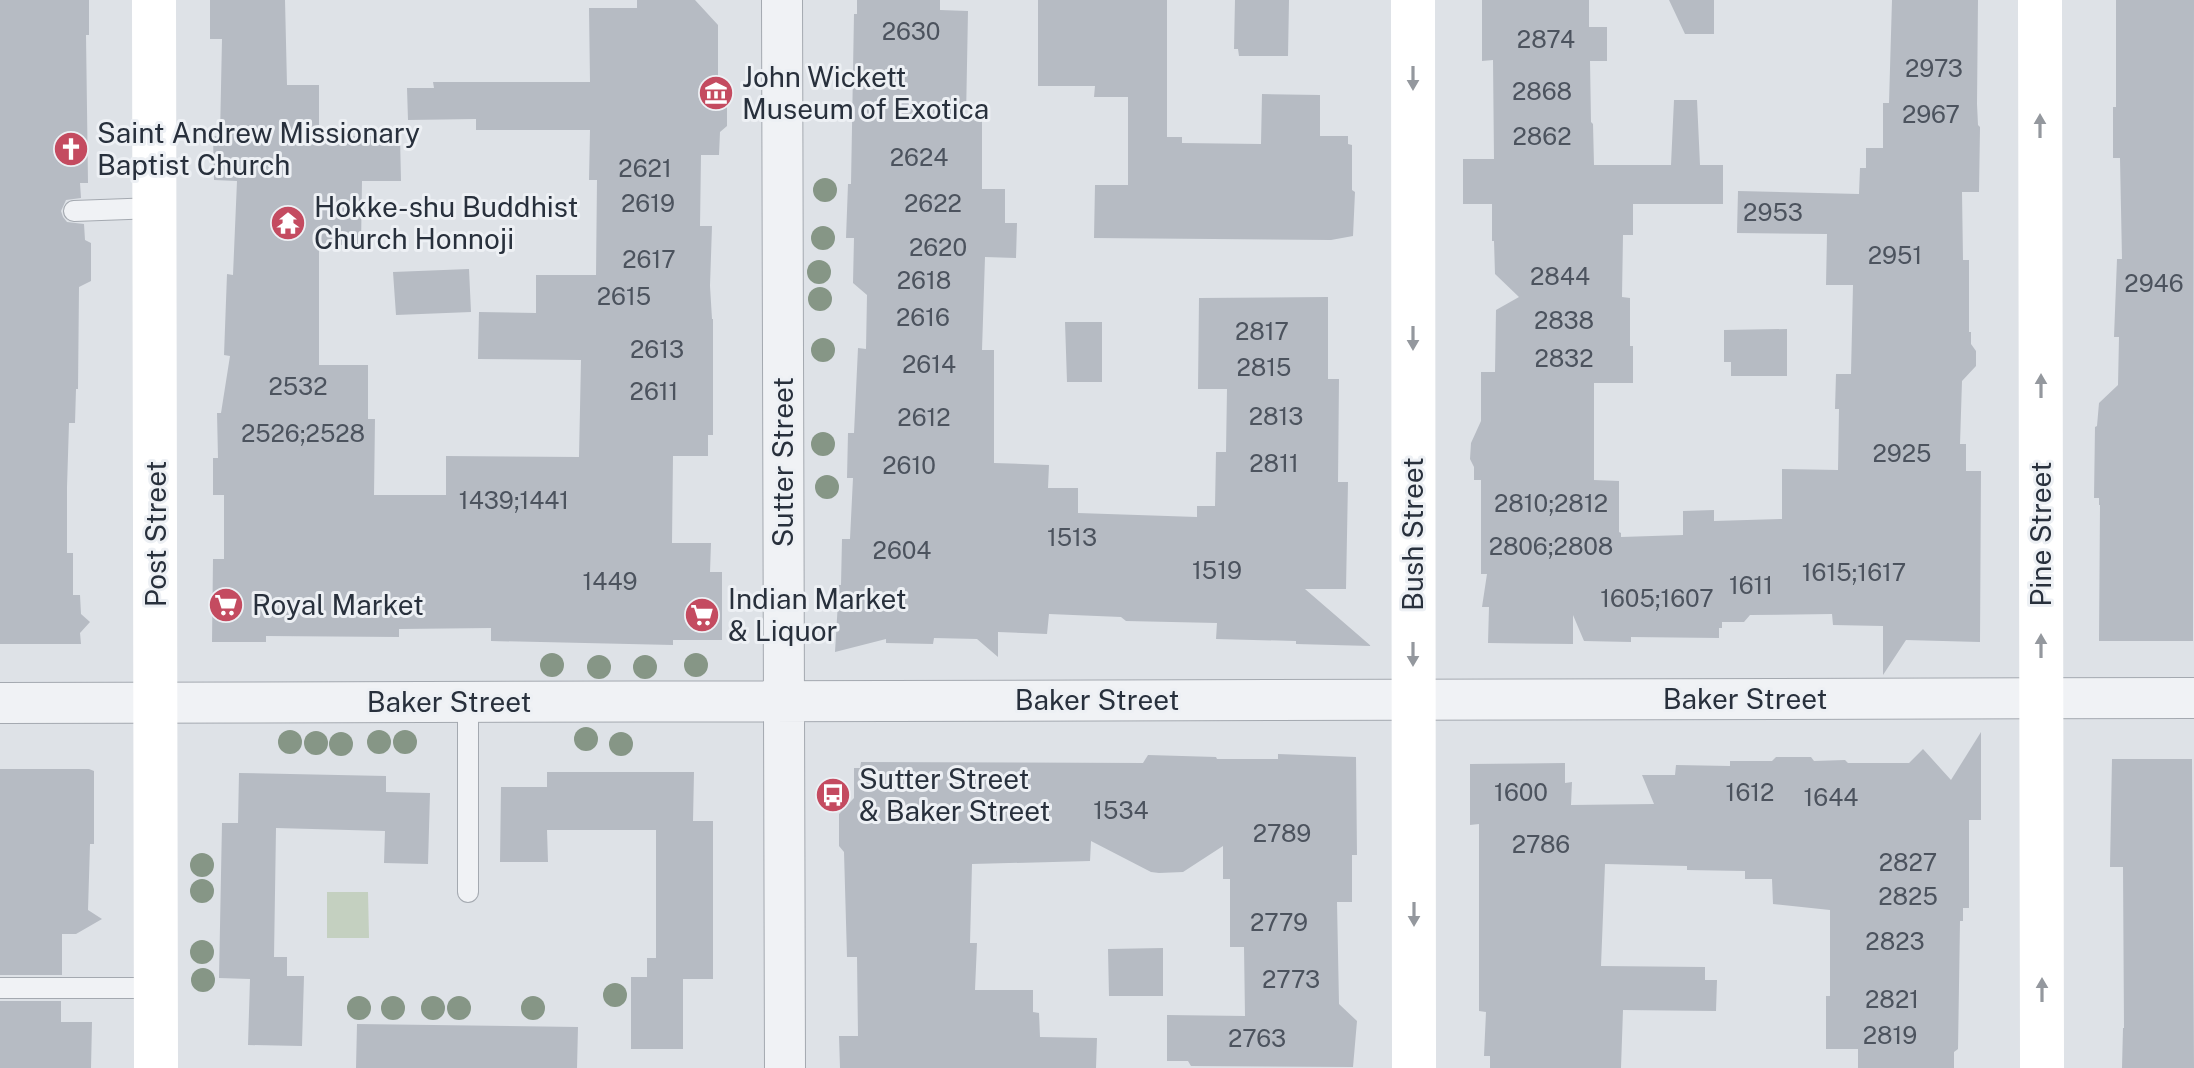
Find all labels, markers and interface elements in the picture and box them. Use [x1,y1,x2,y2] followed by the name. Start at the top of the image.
[882,17,940,45] house number: 2630
[1517,25,1575,53] house number: 2874
[1905,54,1963,82] house number: 2973
[742,60,989,125] place label: John Wickett Museum of Exotica
[1407,66,1419,91] one-way arrow
[697,74,735,112] museum icon: John Wickett Museum of Exotica
[1512,77,1572,105] house number: 2868
[1902,100,1960,128] house number: 2967
[2034,113,2046,138] one-way arrow
[97,116,420,181] place label: Saint Andrew Missionary Baptist Church
[1513,122,1571,150] house number: 2862
[52,130,90,168] church icon: Saint Andrew Missionary Baptist Church
[890,143,948,171] house number: 2624
[618,154,672,182] house number: 2621
[621,189,675,217] house number: 2619
[904,189,962,217] house number: 2622
[314,190,578,255] place label: Hokke-shu Buddhist Church Honnoji
[1743,198,1803,226] house number: 2953
[269,204,307,242] temple icon: Hokke-shu Buddhist Church Honnoji
[909,233,967,261] house number: 2620
[1868,241,1922,269] house number: 2951
[622,245,676,273] house number: 2617
[1530,262,1590,290] house number: 2844
[897,266,951,294] house number: 2618
[2124,269,2184,297] house number: 2946
[597,282,651,310] house number: 2615
[896,303,950,331] house number: 2616
[1534,306,1594,334] house number: 2838
[1235,317,1289,345] house number: 2817
[1407,326,1419,351] one-way arrow
[630,335,684,363] house number: 2613
[1534,344,1594,372] house number: 2832
[902,350,956,378] house number: 2614
[1237,353,1292,381] house number: 2815
[268,372,328,400] house number: 2532
[2035,373,2047,398] one-way arrow
[630,377,678,405] house number: 2611
[766,377,799,547] street label: Sutter Street
[1249,402,1303,430] house number: 2813
[897,403,951,431] house number: 2612
[241,419,365,447] house number: 2526;2528
[1873,439,1931,467] house number: 2925
[1249,449,1299,477] house number: 2811
[882,451,936,479] house number: 2610
[1396,457,1429,611] street label: Bush Street
[139,461,172,607] street label: Post Street
[2024,461,2057,607] street label: Pine Street
[459,486,569,514] house number: 1439;1441
[1494,489,1608,517] house number: 2810;2812
[1047,523,1097,551] house number: 1513
[1489,532,1613,560] house number: 2806;2808
[873,536,931,564] house number: 2604
[1192,556,1242,584] house number: 1519
[1802,558,1906,586] house number: 1615;1617
[583,567,637,595] house number: 1449
[1729,571,1773,599] house number: 1611
[728,582,907,647] place label: Indian Market & Liquor
[1600,584,1714,612] house number: 1605;1607
[207,586,245,624] supermarket icon: Royal Market
[252,588,424,621] place label: Royal Market
[683,596,721,634] supermarket icon: Indian Market & Liquor
[2035,633,2047,658] one-way arrow
[1407,642,1420,667] one-way arrow
[1663,682,1827,715] street label: Baker Street
[1015,683,1179,716] street label: Baker Street
[367,685,531,718] street label: Baker Street
[859,762,1050,827] place label: Sutter Street & Baker Street
[814,776,852,814] bus stop icon: Sutter Street & Baker Street
[1494,778,1548,806] house number: 1600
[1726,778,1774,806] house number: 1612
[1804,783,1858,811] house number: 1644
[1093,796,1149,824] house number: 1534
[1253,819,1311,847] house number: 2789
[1512,830,1570,858] house number: 2786
[1879,848,1937,876] house number: 2827
[1878,882,1938,910] house number: 2825
[1408,902,1420,927] one-way arrow
[1250,908,1308,936] house number: 2779
[1865,927,1925,955] house number: 2823
[1262,965,1320,993] house number: 2773
[2036,977,2048,1002] one-way arrow
[1865,985,1919,1013] house number: 2821
[1863,1021,1917,1049] house number: 2819
[1228,1024,1286,1052] house number: 2763

